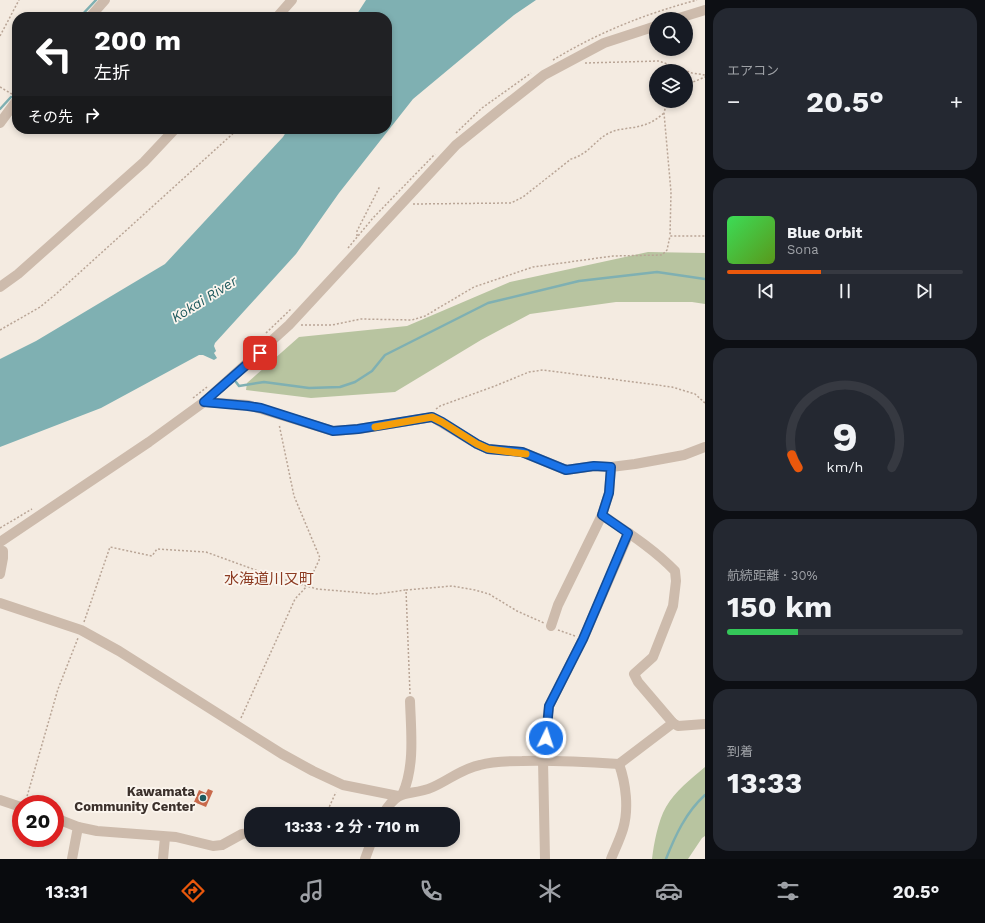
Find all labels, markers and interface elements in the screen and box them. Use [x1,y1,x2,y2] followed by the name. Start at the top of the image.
[649,12,693,108] map controls
[649,12,693,56] button: search
[94,24,181,57] text: 200 m
[28,28,80,80] icon: left
[94,62,130,83] text: 左折
[727,63,779,78] text: エアコン
[649,64,693,108] button: layers
[806,84,884,119] text: 20.5°
[727,89,740,114] text: −
[950,89,963,114] text: +
[81,104,103,126] icon: right
[28,108,73,126] text: その先
[787,224,862,242] text: Blue Orbit
[787,242,819,257] text: Sona
[168,272,240,325] water label: Kokai River
[755,280,777,302] icon: previous
[834,280,856,302] icon: pause
[913,280,935,302] icon: next
[243,336,277,370] pin
[249,342,271,364] icon: arrive
[832,411,858,460] text: 9
[827,458,863,474] text: km/h
[727,568,818,583] text: 航続距離 · 30%
[224,570,314,588] district label: 水海道川又町
[727,589,832,624] text: 150 km
[525,717,567,759] position arrow
[727,744,753,759] text: 到着
[727,765,802,800] text: 13:33
[74,784,195,814] place label: Kawamata Community Center
[198,793,208,803] marker: Kawamata Community Center
[12,795,64,847] speed limit sign: 20
[285,818,419,836] text: 13:33 · 2 分 · 710 m
[179,877,207,905] icon: directions
[298,877,326,905] icon: music
[417,877,445,905] icon: phone
[536,877,564,905] icon: climate
[655,877,683,905] icon: car
[774,877,802,905] icon: filters
[45,881,88,902] text: 13:31
[893,881,939,902] text: 20.5°

